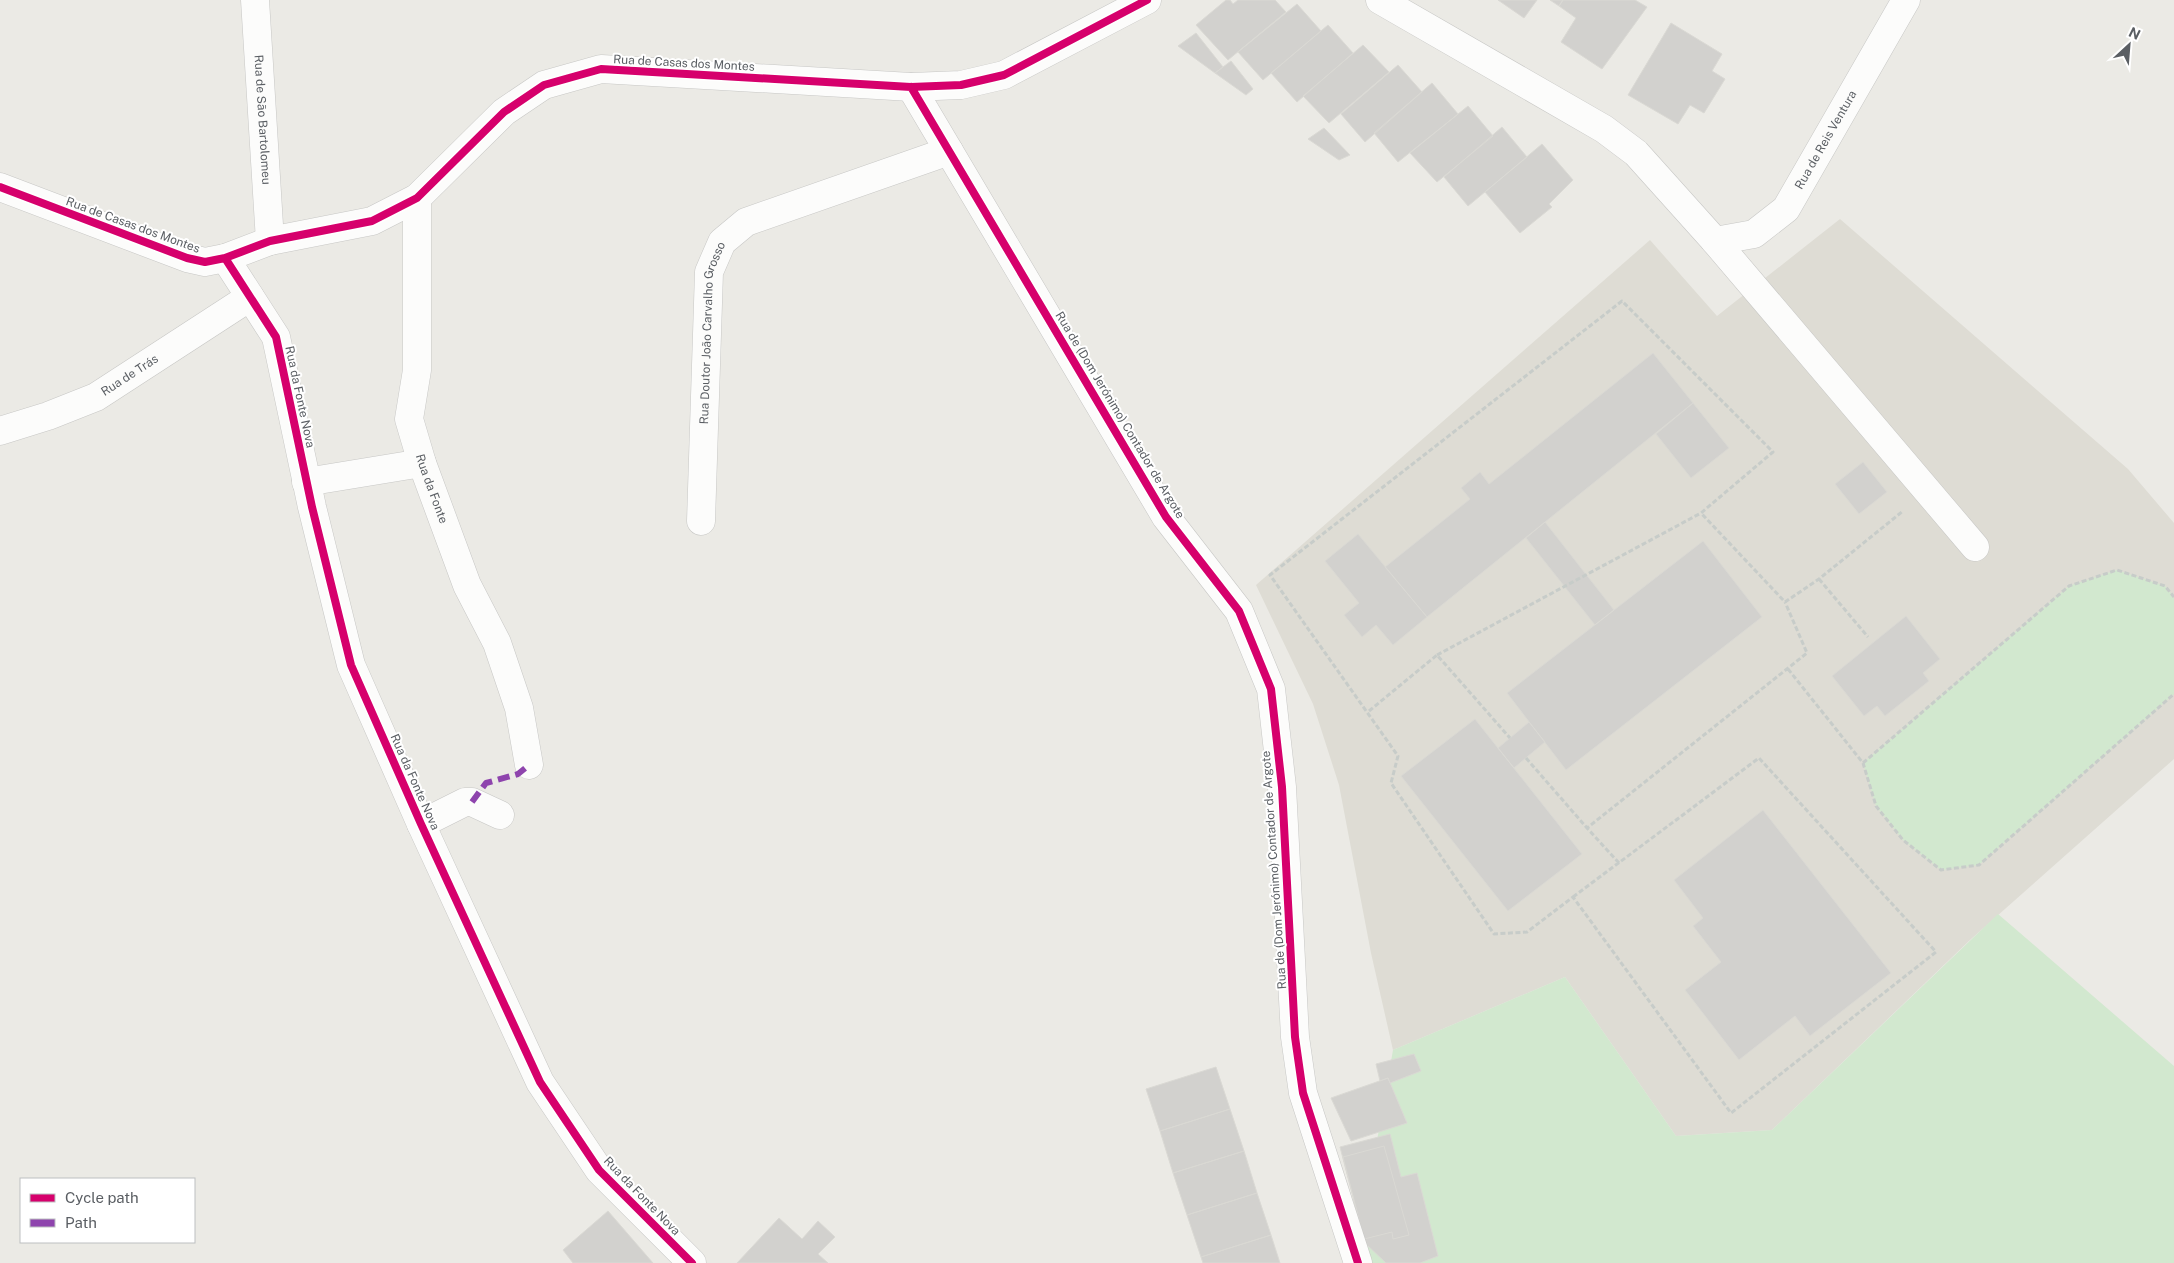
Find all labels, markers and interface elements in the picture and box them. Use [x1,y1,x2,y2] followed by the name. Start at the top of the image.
[2104,20,2154,70] north arrow
[2126,24,2143,43] text: N
[613,52,755,74] street label: Rua de Casas dos Montes
[251,54,273,185] street label: Rua de São Bartolomeu
[1792,88,1860,192] street label: Rua de Reis Ventura
[64,194,202,256] street label: Rua de Casas dos Montes
[697,239,728,425] street label: Rua Doutor João Carvalho Grosso
[1052,309,1188,521] street label: Rua de (Dom Jerónimo) Contador de Argote
[282,345,318,449] street label: Rua da Fonte Nova
[99,352,161,399] street label: Rua de Trás
[413,452,451,526] street label: Rua da Fonte
[387,732,443,832] street label: Rua da Fonte Nova
[1259,750,1289,990] street label: Rua de (Dom Jerónimo) Contador de Argote
[601,1154,683,1238] street label: Rua da Fonte Nova
[20,1178,195,1243] legend
[65,1189,139,1206] text: Cycle path
[65,1214,97,1231] text: Path

